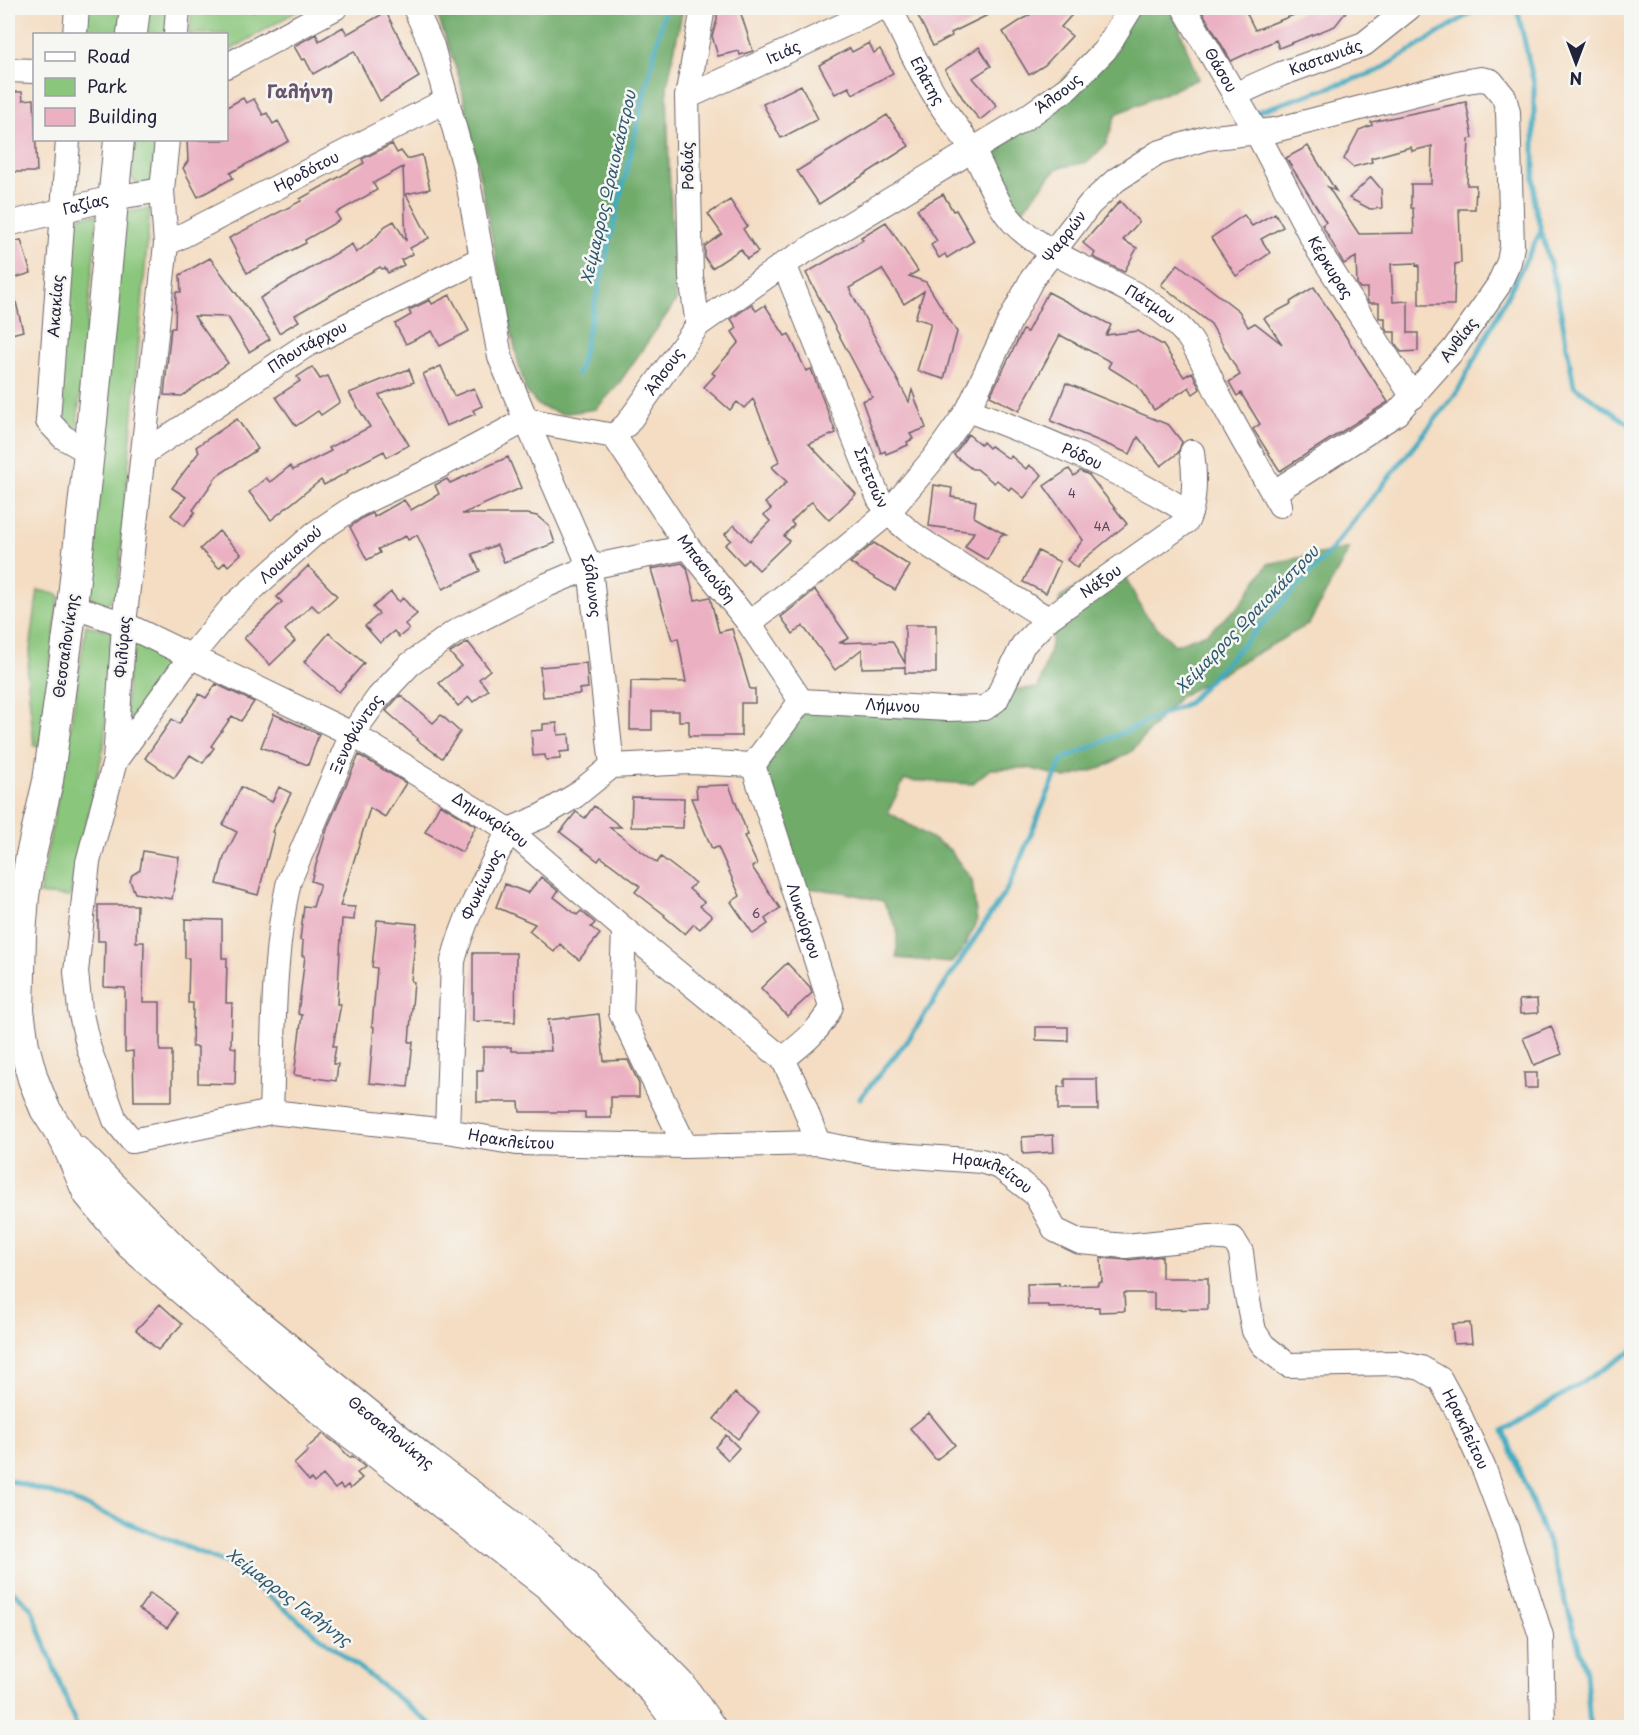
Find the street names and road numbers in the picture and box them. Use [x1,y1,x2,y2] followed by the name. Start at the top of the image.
[1286,33,1365,80] street label: Καστανιάς
[762,34,804,69] street label: Ιτιάς
[1199,43,1244,96] street label: Θάσου
[906,52,951,109] street label: Ελάτης
[1029,67,1086,118] street label: Άλσους
[675,142,698,190] street label: Ροδιάς
[269,144,343,197] street label: Ηροδότου
[60,186,111,220] street label: Γαζίας
[1036,205,1091,267] street label: Ψαρρών
[1303,231,1360,303] street label: Κέρκυρας
[41,274,68,338] street label: Ακακίας
[1121,278,1182,328] street label: Πάτμου
[1433,312,1482,366] street label: Ανθίας
[262,314,350,378] street label: Πλουτάρχου
[638,342,689,399] street label: Άλσους
[1058,436,1107,474] street label: Ρόδου
[849,443,895,513] street label: Σπετσών
[253,519,326,588] street label: Λουκιανού
[672,529,742,608] street label: Μπασιούδη
[576,551,609,619] street label: Σόλωνος
[1075,558,1126,603] street label: Νάξου
[46,592,83,699] street label: Θεσσαλονίκης
[108,615,135,679] street label: Φιλύρας
[323,688,387,777] street label: Ξενοφώντος
[865,692,921,718] street label: Λήμνου
[448,785,535,852] street label: Δημοκρίτου
[455,844,508,923] street label: Φωκίωνος
[782,880,828,961] street label: Λυκούργου
[466,1122,555,1154] street label: Ηρακλείτου
[952,1146,1038,1198] street label: Ηρακλείτου
[1437,1384,1496,1473] street label: Ηρακλείτου
[344,1390,440,1474] street label: Θεσσαλονίκης

